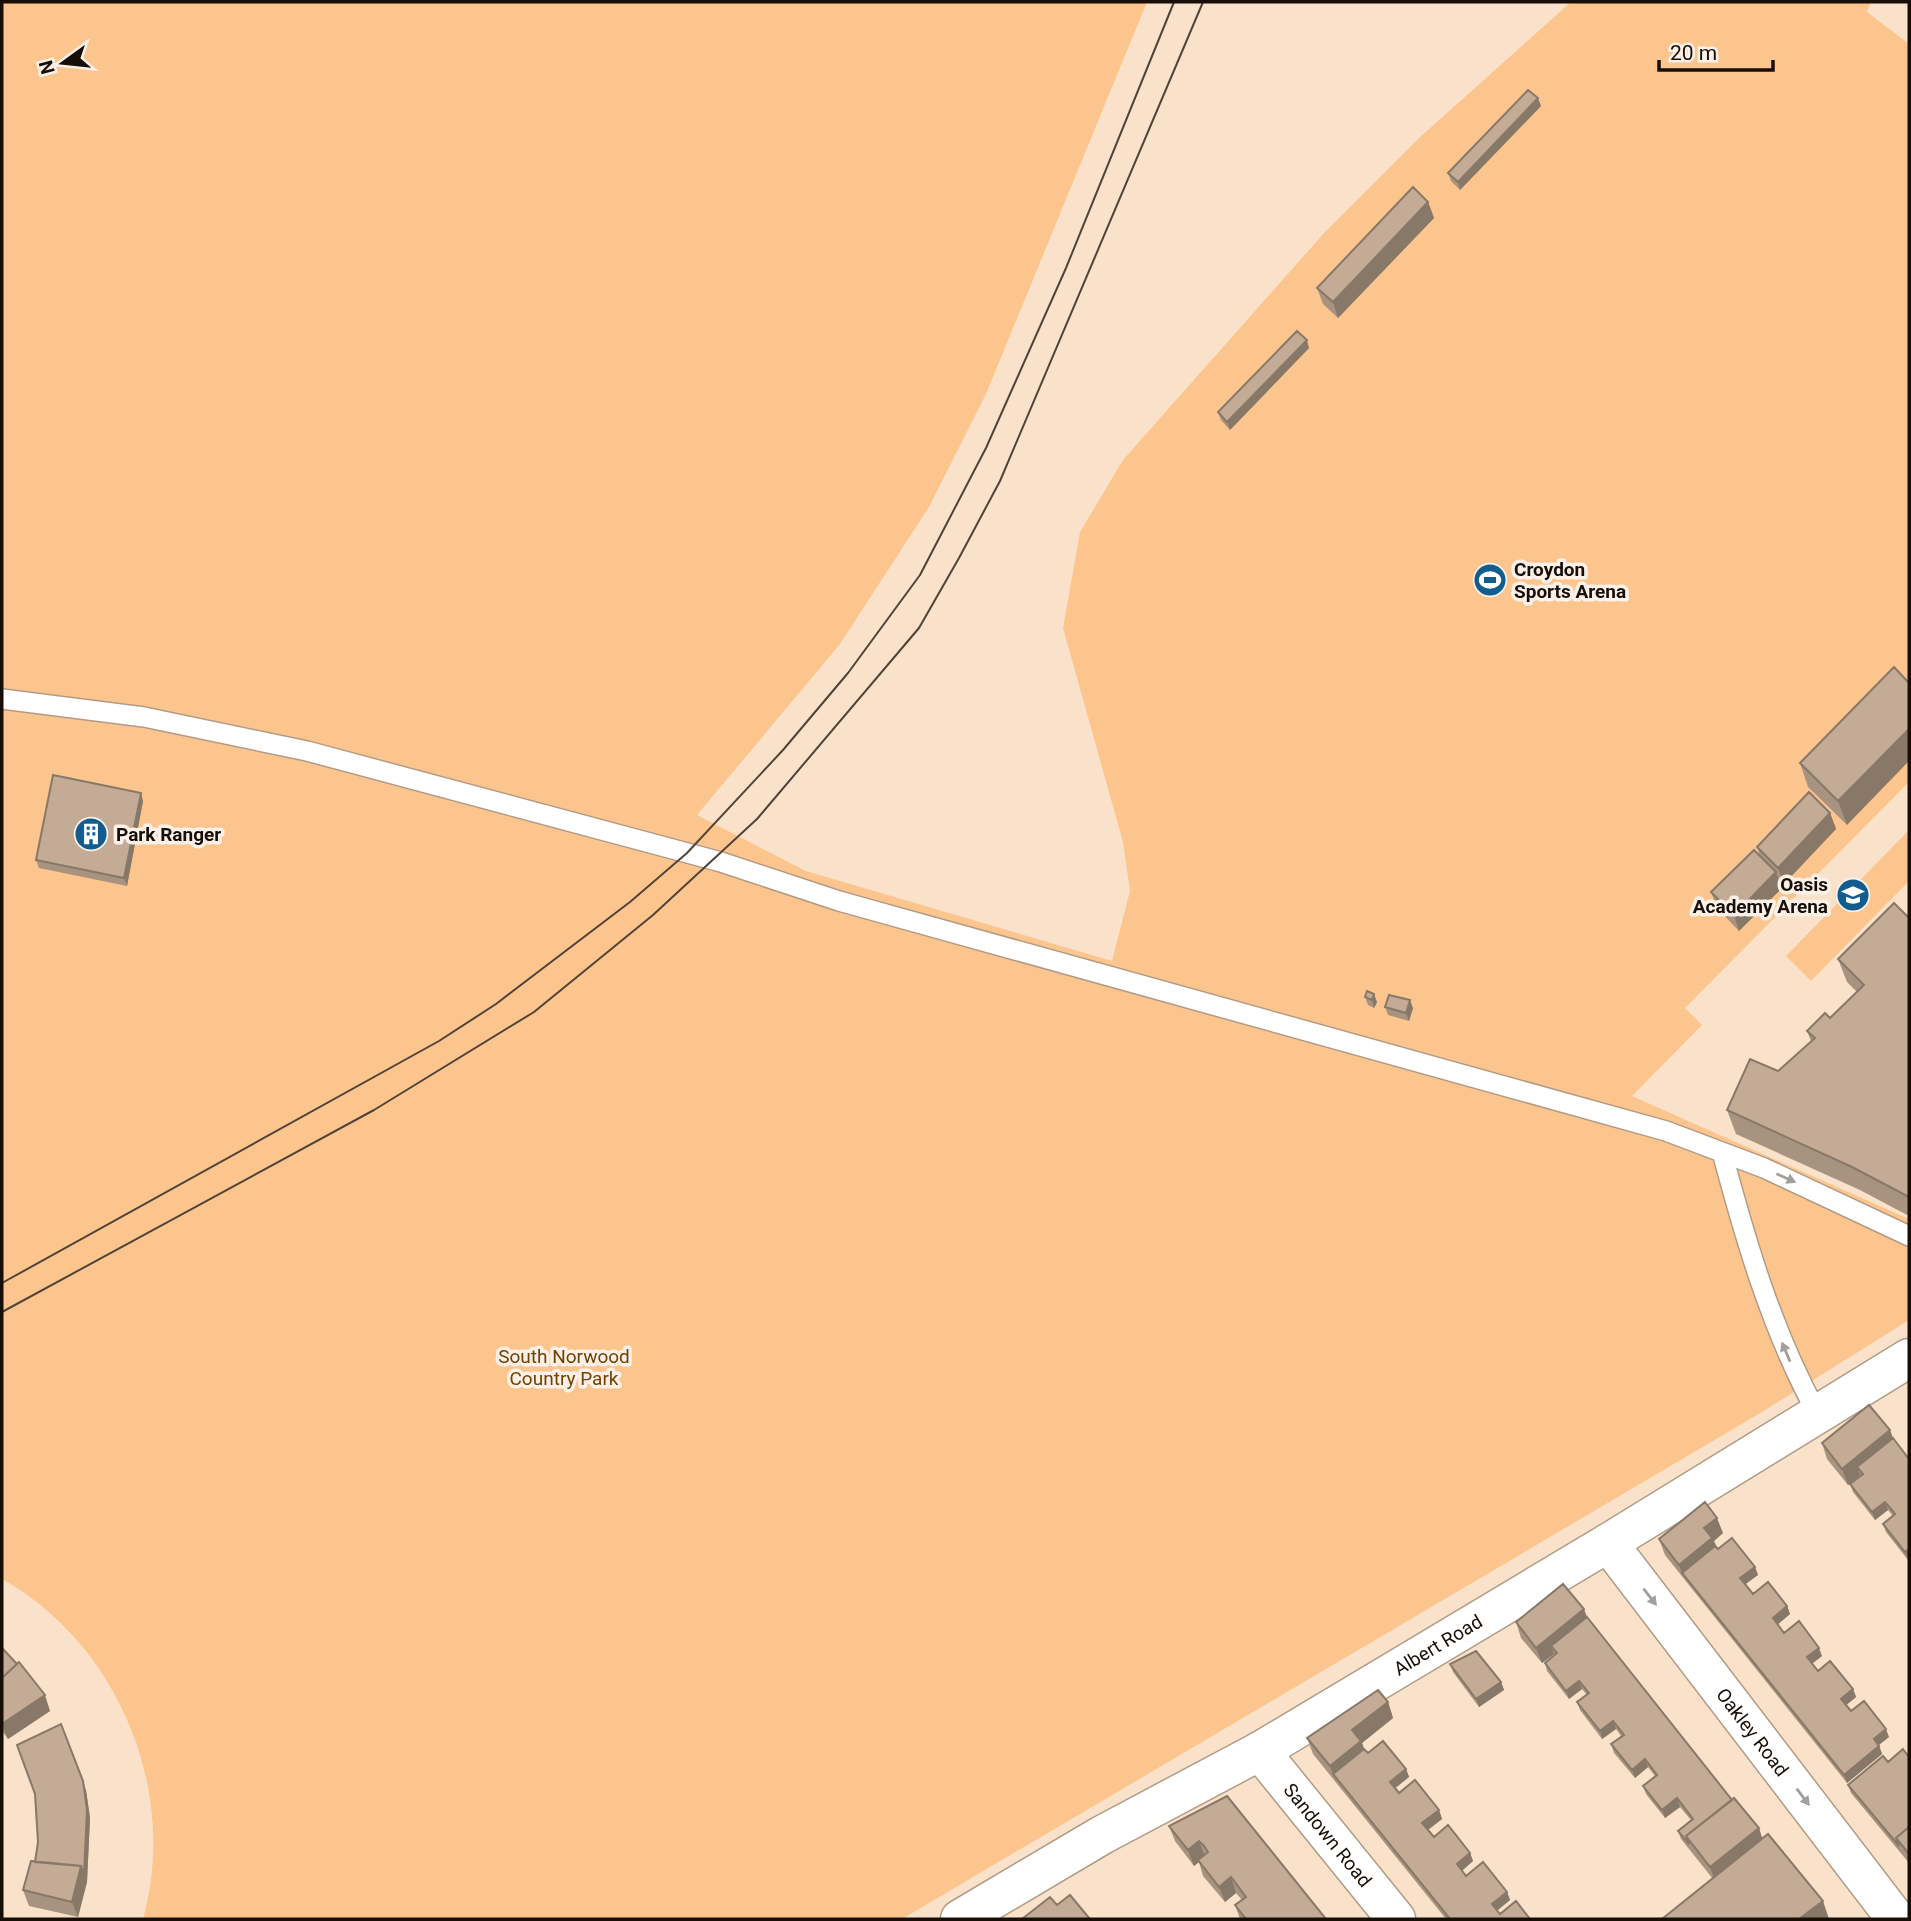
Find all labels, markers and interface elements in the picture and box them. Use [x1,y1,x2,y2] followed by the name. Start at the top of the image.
[28,28,98,98] north arrow
[1659,28,1773,72] scale bar
[1670,41,1717,65] text: 20 m
[34,58,60,77] text: N
[1514,558,1626,603] place label: Croydon Sports Arena
[1471,561,1509,599] sports icon: Croydon Sports Arena
[72,815,110,853] building icon: Park Ranger
[116,823,221,846] place label: Park Ranger
[1693,873,1828,918] place label: Oasis Academy Arena
[1834,876,1872,914] school or university icon: Oasis Academy Arena
[1775,1173,1796,1184] one-way arrow
[1780,1342,1792,1362] one-way arrow
[498,1345,630,1390] park label: South Norwood Country Park
[1642,1588,1657,1606] one-way arrow
[1389,1609,1486,1680] street label: Albert Road
[1712,1683,1794,1781] street label: Oakley Road
[1279,1778,1377,1891] street label: Sandown Road
[1796,1788,1810,1806] one-way arrow

